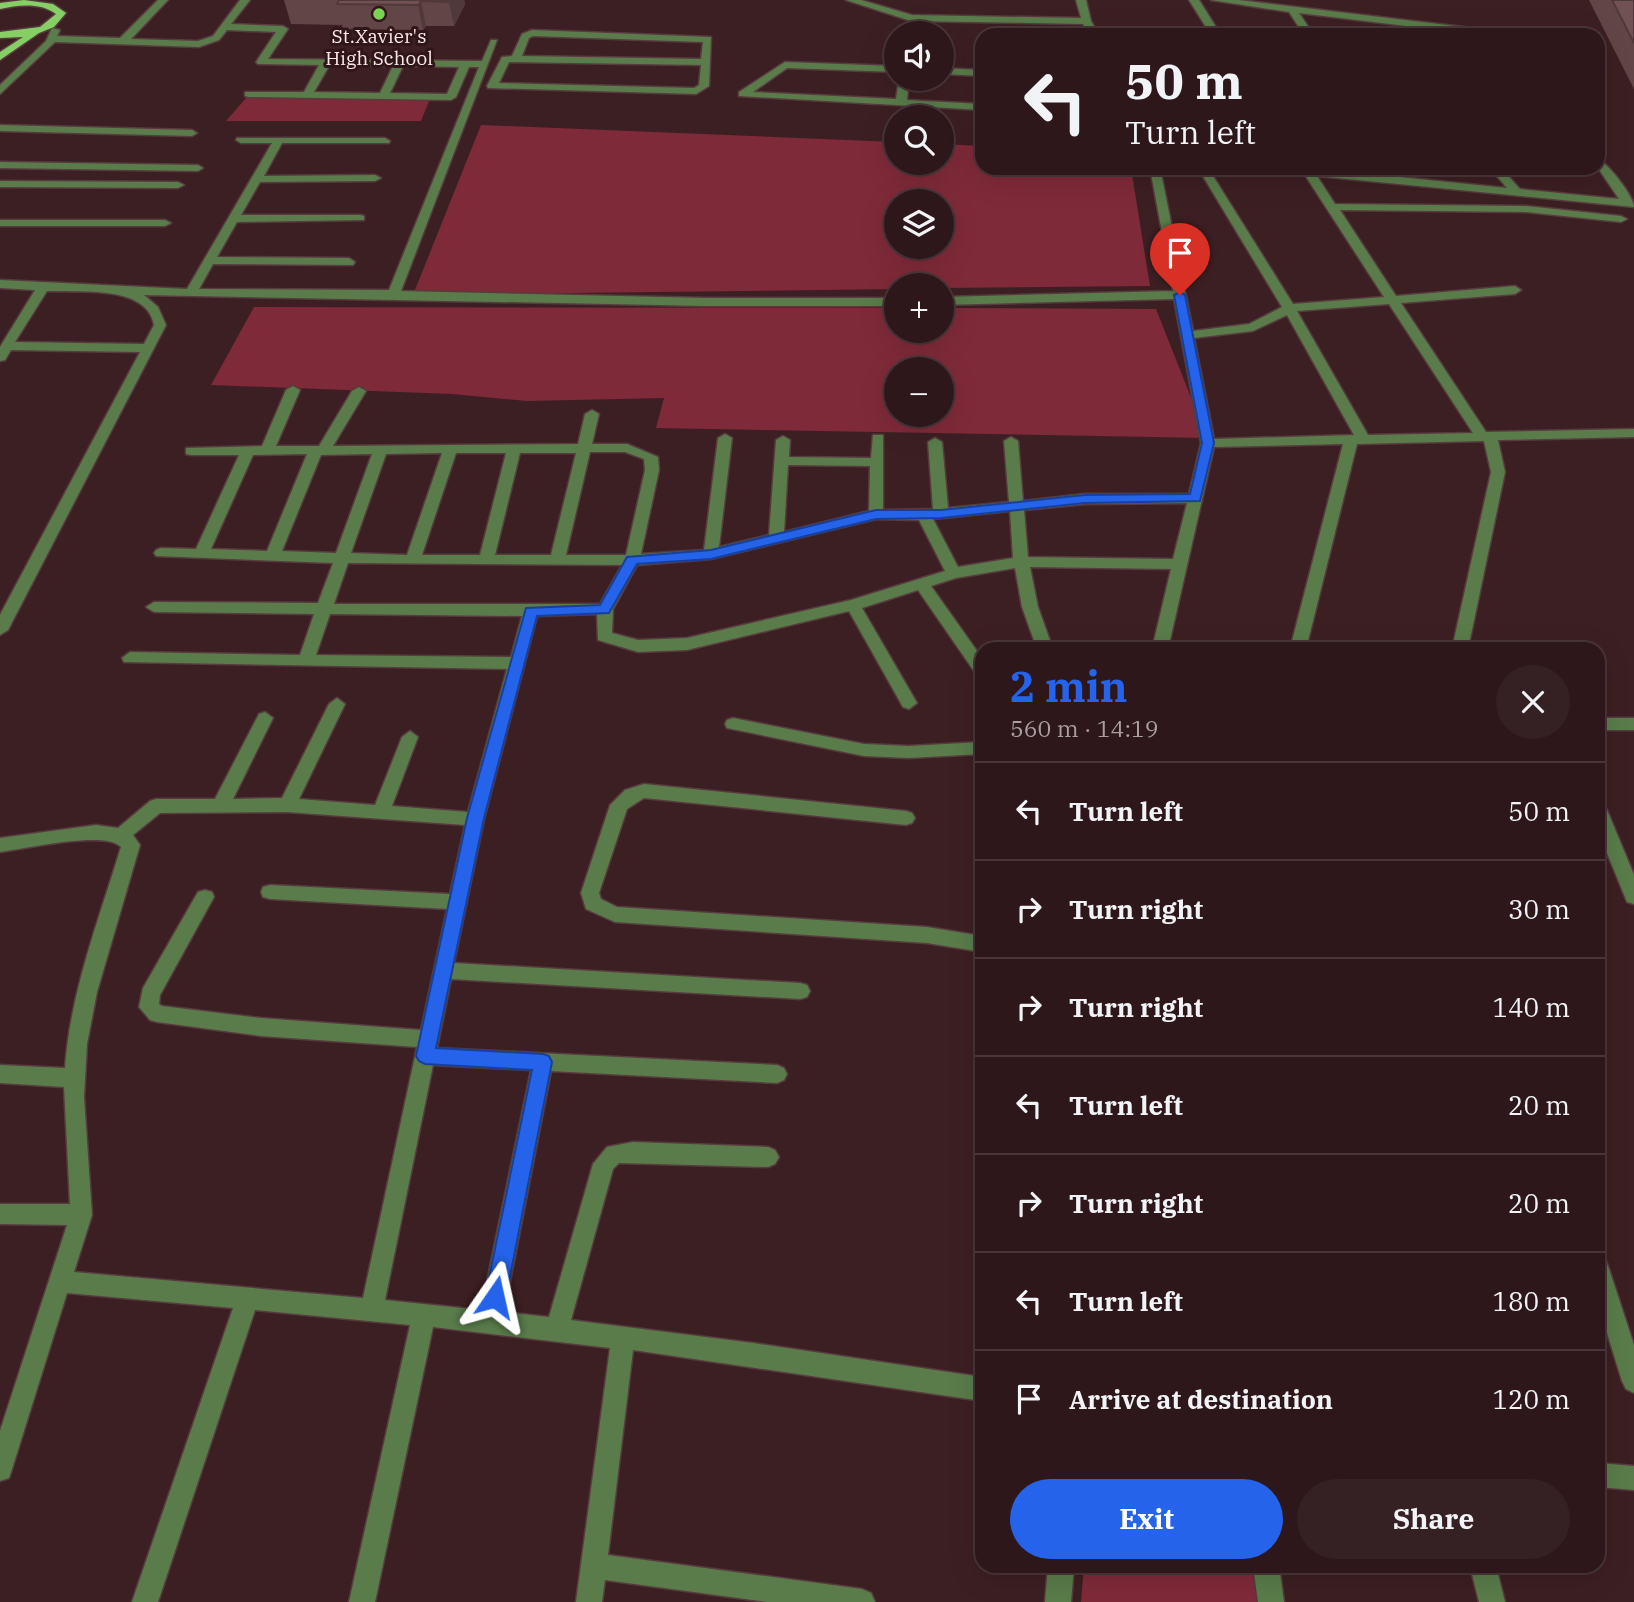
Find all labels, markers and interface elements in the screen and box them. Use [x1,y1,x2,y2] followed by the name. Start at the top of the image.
[371,6,387,22] marker: St.Xavier's High School
[884,21,954,427] map controls
[884,21,954,91] button: sound
[325,24,433,70] place label: St.Xavier's High School
[1125,49,1243,112] text: 50 m
[1010,56,1101,147] icon: left
[884,105,954,175] button: search
[1125,111,1256,153] text: Turn left
[884,189,954,259] button: layers
[1150,223,1210,295] pin
[1161,234,1199,272] icon: arrive
[884,273,954,343] button: +
[884,357,954,427] button: −
[1010,659,1128,714] text: 2 min
[1496,665,1570,739] button: close
[1010,713,1159,743] text: 560 m · 14:19
[1010,792,1048,830] icon: left
[1069,794,1183,828] text: Turn left
[1508,794,1570,828] text: 50 m
[1010,890,1048,928] icon: right
[1069,892,1203,926] text: Turn right
[1508,892,1570,926] text: 30 m
[1010,988,1048,1026] icon: right
[1069,990,1203,1024] text: Turn right
[1492,990,1570,1024] text: 140 m
[1010,1086,1048,1124] icon: left
[1069,1088,1183,1122] text: Turn left
[1508,1088,1570,1122] text: 20 m
[1010,1184,1048,1222] icon: right
[1069,1186,1203,1220] text: Turn right
[1508,1186,1570,1220] text: 20 m
[458,1260,532,1334] position arrow
[1010,1282,1048,1320] icon: left
[1069,1284,1183,1318] text: Turn left
[1492,1284,1570,1318] text: 180 m
[1010,1380,1048,1418] icon: arrive
[1069,1382,1333,1416] text: Arrive at destination
[1492,1382,1570,1416] text: 120 m
[1010,1479,1283,1559] button: Exit
[1297,1479,1570,1559] button: Share

